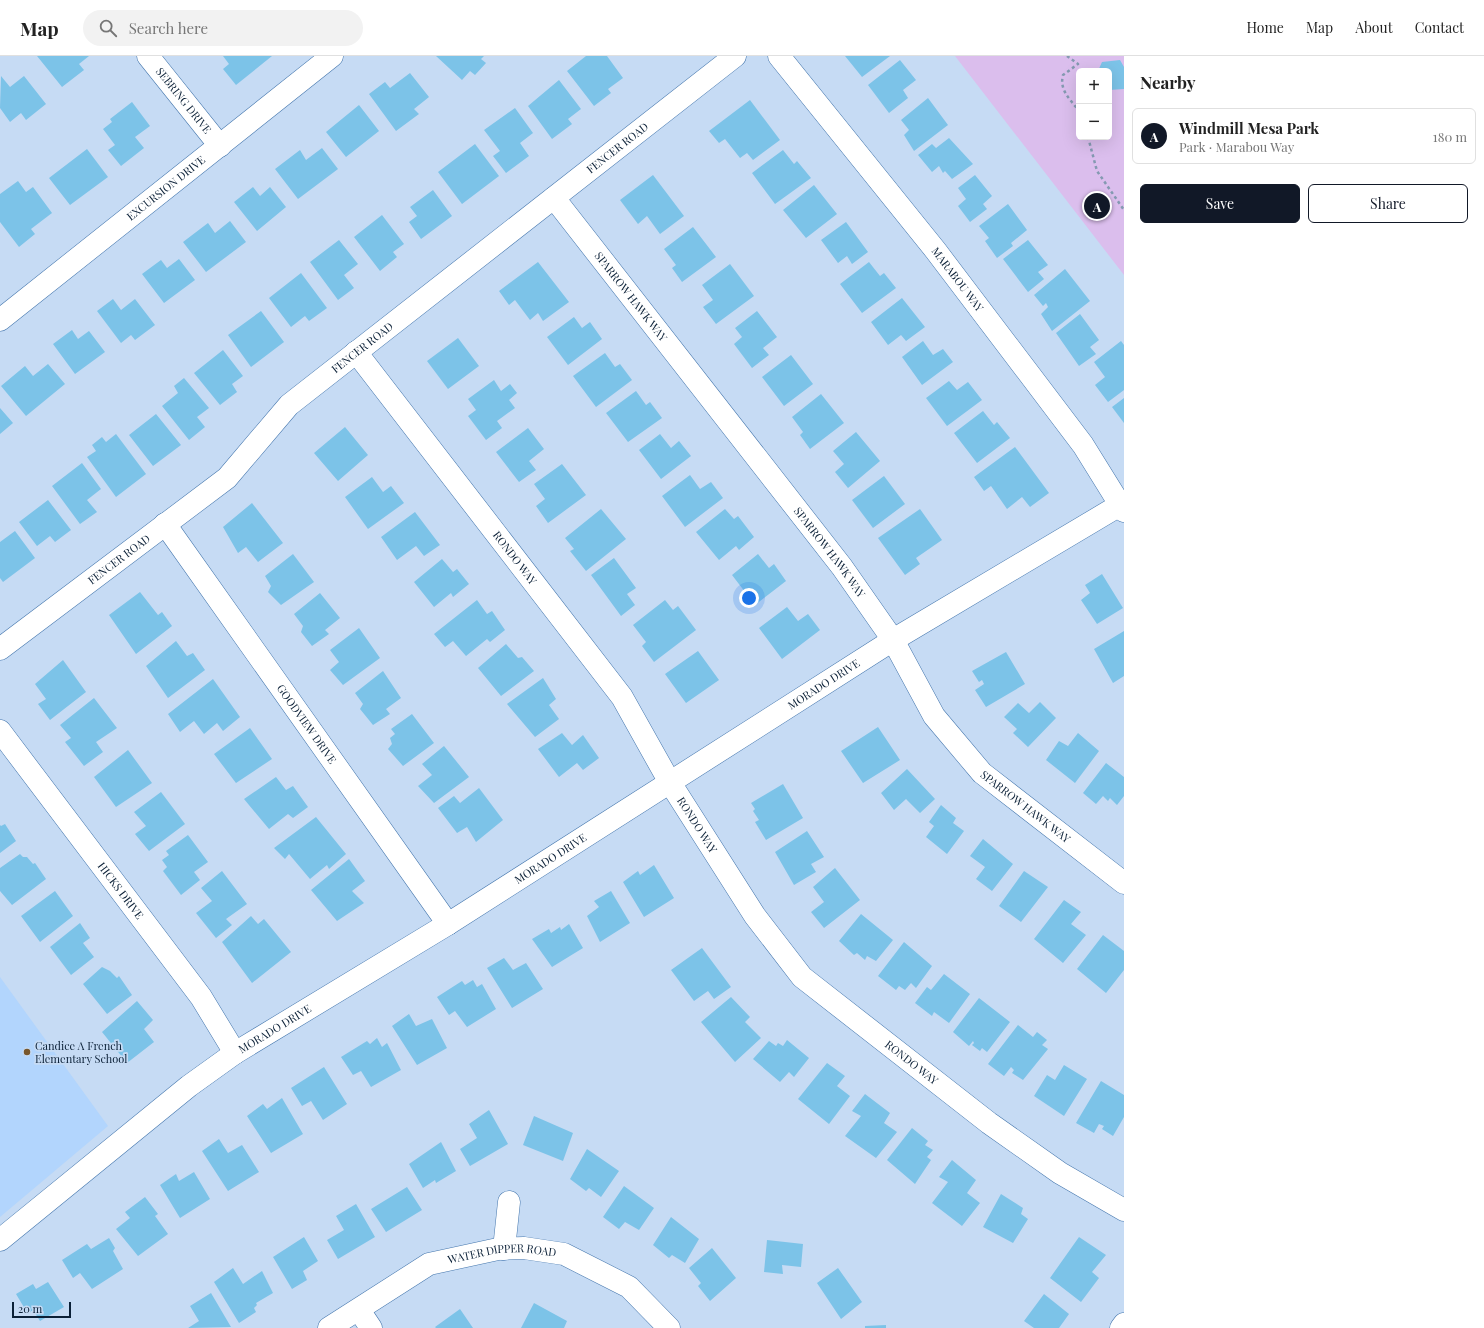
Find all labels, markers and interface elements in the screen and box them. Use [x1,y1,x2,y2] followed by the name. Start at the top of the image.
[83,10,363,46] search box
[20,15,59,41] text: Map
[97,17,119,39] icon: search
[129,18,208,38] text: Search here
[1246,18,1284,37] text: Home
[1306,18,1333,37] text: Map
[1355,18,1393,37] text: About
[1415,18,1464,37] text: Contact
[153,64,215,137] street label: SEBRING DRIVE
[1076,68,1112,140] map controls
[1076,68,1112,104] button: +
[1140,71,1195,93] text: Nearby
[1076,104,1112,140] button: −
[1179,118,1319,138] text: Windmill Mesa Park
[583,119,651,176] street label: FENCER ROAD
[1150,128,1158,145] text: A
[1433,128,1467,145] text: 180 m
[1179,138,1294,155] text: Park · Marabou Way
[123,152,208,223] street label: EXCURSION DRIVE
[1140,184,1300,223] button: Save
[1308,184,1468,223] button: Share
[1084,191,1110,221] pin: A
[929,244,988,315] street label: MARABOU WAY
[592,248,671,345] street label: SPARROW HAWK WAY
[328,318,396,376] street label: FENCER ROAD
[791,504,869,601] street label: SPARROW HAWK WAY
[490,528,541,588] street label: RONDO WAY
[84,531,153,587] street label: FENCER ROAD
[739,588,759,608] your location
[784,655,862,712] street label: MORADO DRIVE
[274,681,340,767] street label: GOODVIEW DRIVE
[978,767,1074,846] street label: SPARROW HAWK WAY
[674,794,721,856] street label: RONDO WAY
[511,829,589,887] street label: MORADO DRIVE
[95,859,148,922] street label: HICKS DRIVE
[235,1000,314,1056] street label: MORADO DRIVE
[882,1037,942,1088] street label: RONDO WAY
[35,1038,127,1066] place label: Candice A French Elementary School
[22,1047,32,1057] marker: Candice A French Elementary School
[445,1240,557,1267] street label: WATER DIPPER ROAD
[12,1300,71,1319] scale bar
[18,1301,42,1316] text: 20 m

